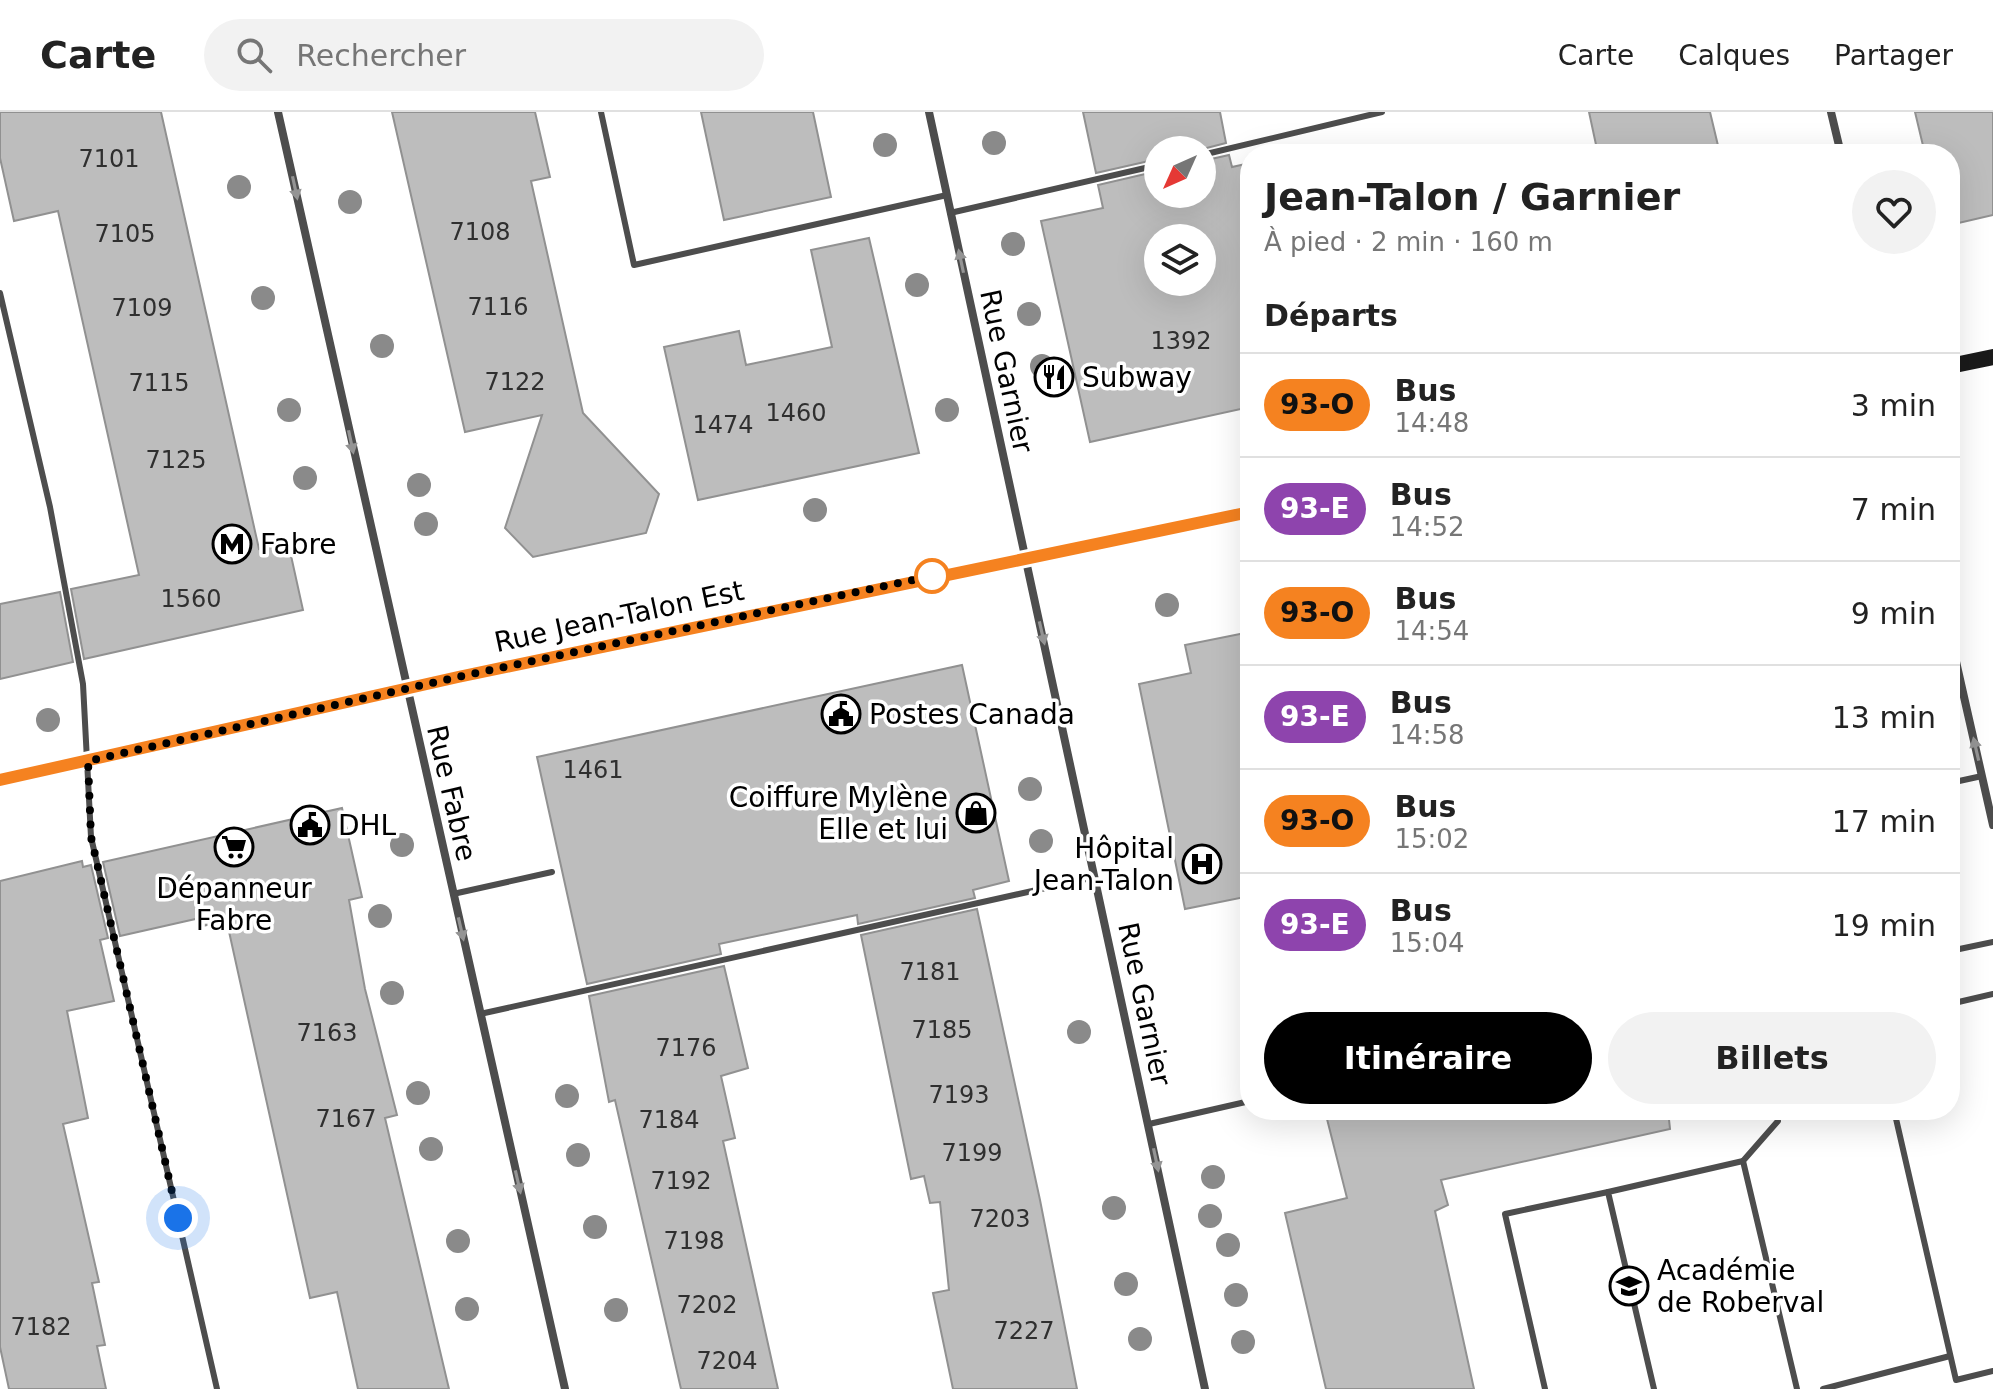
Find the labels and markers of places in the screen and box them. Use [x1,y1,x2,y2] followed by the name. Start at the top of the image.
[1033,356,1075,398] restaurant icon: Subway
[1082,361,1192,394] place label: Subway
[211,523,253,565] metro station icon: Fabre
[260,528,337,561] place label: Fabre
[915,559,949,593] unlabelled marker
[820,693,862,735] public building icon: Postes Canada
[869,698,1075,731] place label: Postes Canada
[729,781,948,846] place label: Coiffure Mylène Elle et lui
[955,792,997,834] shop icon: Coiffure Mylène Elle et lui
[289,804,331,846] public building icon: DHL
[338,809,397,842] place label: DHL
[213,826,255,868] supermarket icon: Dépanneur Fabre
[1032,832,1174,897] place label: Hôpital Jean-Talon
[1181,843,1223,885] hospital icon: Hôpital Jean-Talon
[156,872,312,937] place label: Dépanneur Fabre
[1657,1254,1824,1319] place label: Académie de Roberval
[1608,1265,1650,1307] school or university icon: Académie de Roberval

